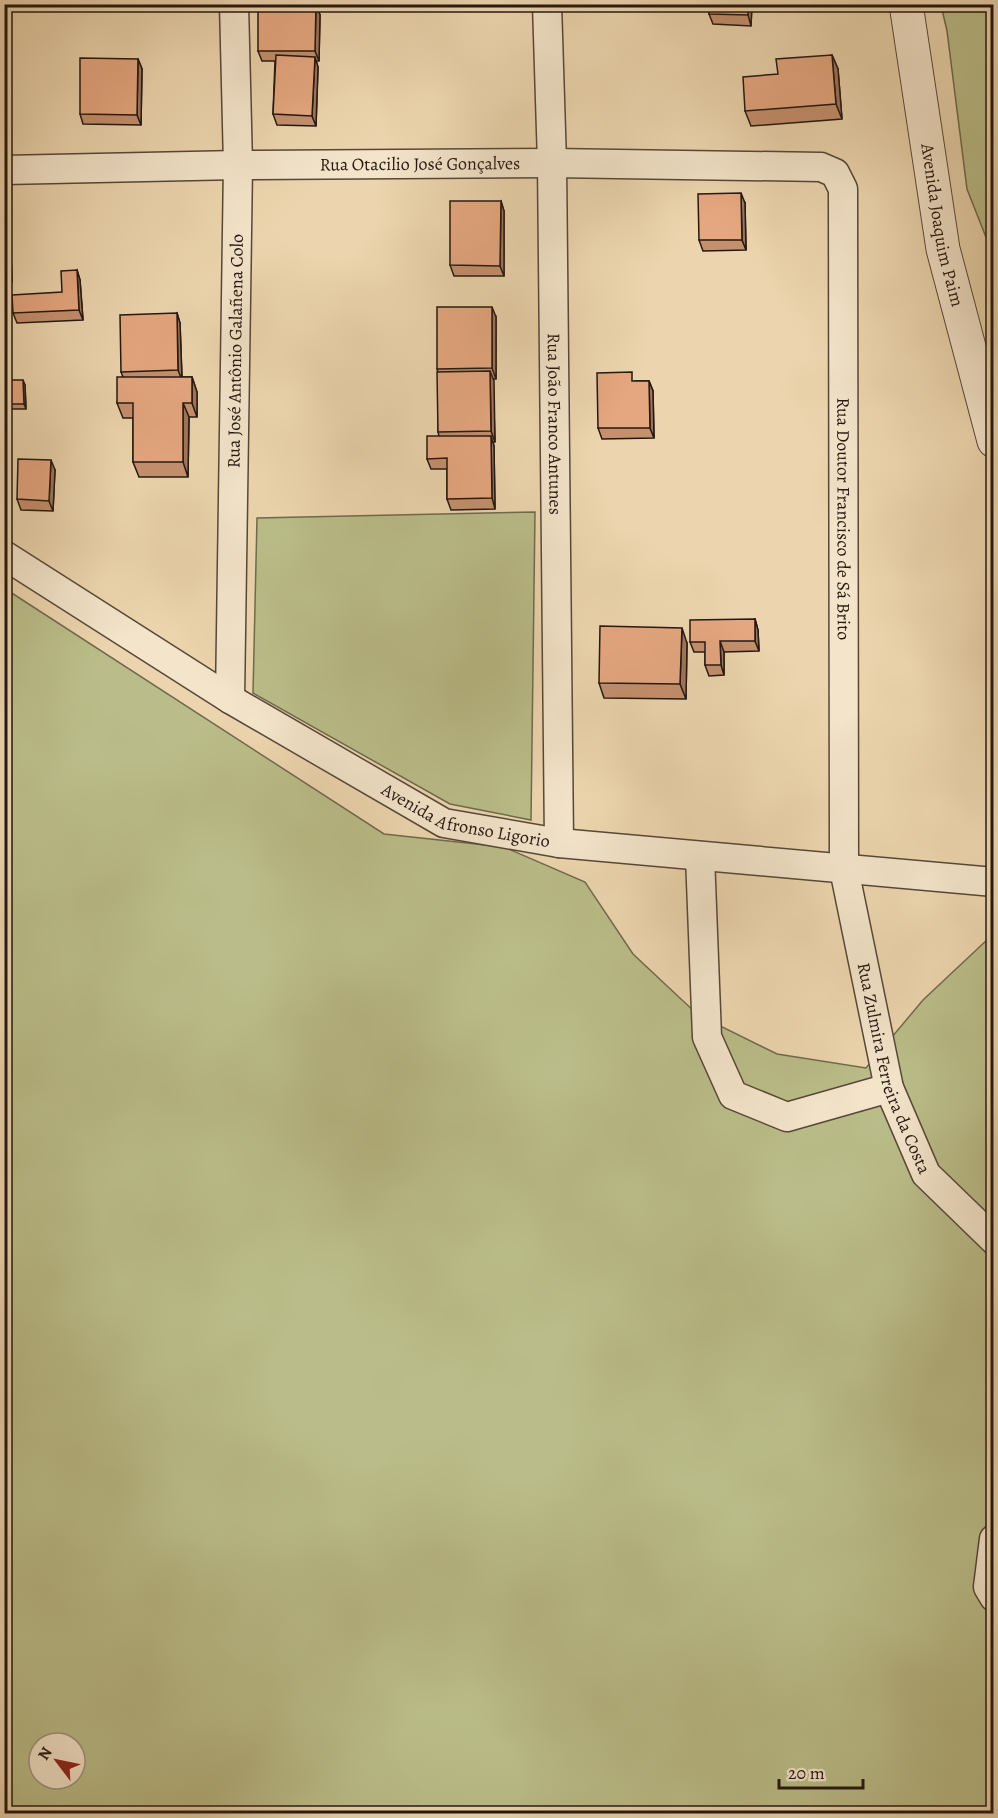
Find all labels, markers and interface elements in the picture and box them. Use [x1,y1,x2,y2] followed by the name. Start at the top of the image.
[915,141,970,309] street label: Avenida Joaquim Paim
[320,151,520,176] street label: Rua Otacilio José Gonçalves
[221,234,249,468] street label: Rua José Antônio Galañena Colo
[542,333,568,515] street label: Rua João Franco Antunes
[831,397,856,640] street label: Rua Doutor Francisco de Sá Brito
[376,777,552,853] street label: Avenida Afronso Ligorio
[852,960,937,1178] street label: Rua Zulmira Ferreira da Costa
[27,1731,87,1791] north arrow
[33,1743,58,1764] text: N
[779,1752,863,1790] scale bar
[788,1761,825,1785] text: 20 m

